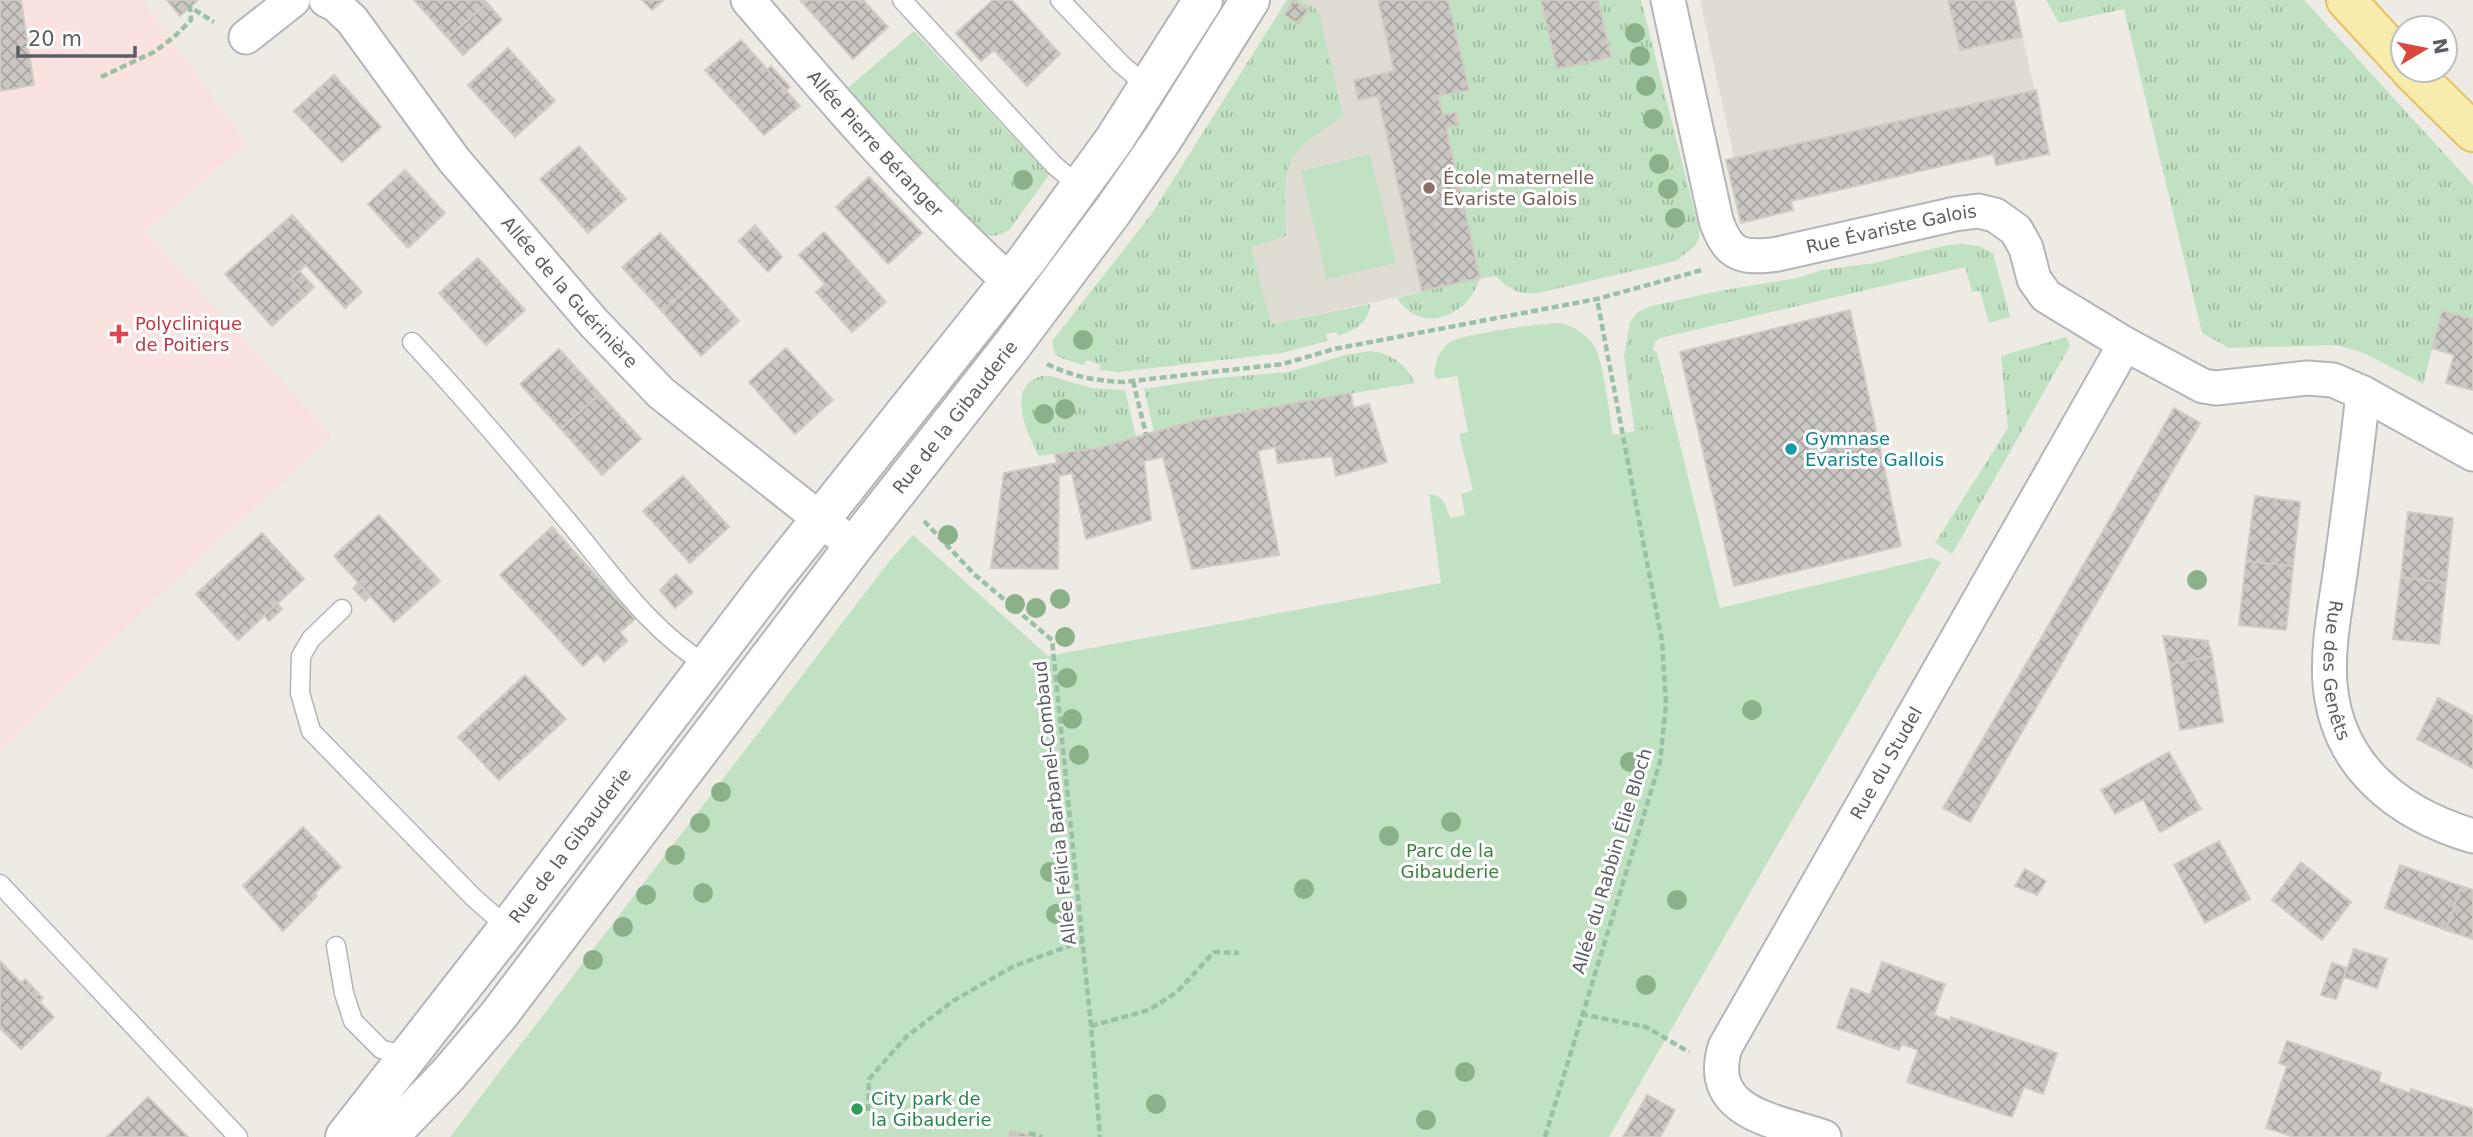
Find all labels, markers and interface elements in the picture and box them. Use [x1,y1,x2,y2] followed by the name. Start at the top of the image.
[18,14,135,58] scale bar
[2389,14,2459,84] north arrow
[28,27,82,51] text: 20 m
[2429,36,2453,56] text: N
[803,66,948,221] street label: Allée Pierre Béranger
[1443,167,1594,209] place label: École maternelle Evariste Galois
[1421,180,1437,196] marker: École maternelle Evariste Galois
[1804,200,1978,257] street label: Rue Évariste Galois
[497,212,642,372] street label: Allée de la Guérinière
[135,313,242,355] place label: Polyclinique de Poitiers
[109,324,129,344] marker: Polyclinique de Poitiers
[888,336,1022,498] street label: Rue de la Gibauderie
[1805,428,1944,470] place label: Gymnase Evariste Gallois
[1783,441,1799,457] marker: Gymnase Evariste Gallois
[2319,599,2355,744] street label: Rue des Genêts
[1029,660,1080,946] street label: Allée Félicia Barbanel-Combaud
[1846,703,1926,823] street label: Rue du Studel
[1567,746,1656,976] street label: Allée du Rabbin Élie Bloch
[504,764,635,927] street label: Rue de la Gibauderie
[1401,840,1499,882] park label: Parc de la Gibauderie
[871,1088,992,1130] place label: City park de la Gibauderie
[849,1101,865,1117] marker: City park de la Gibauderie

